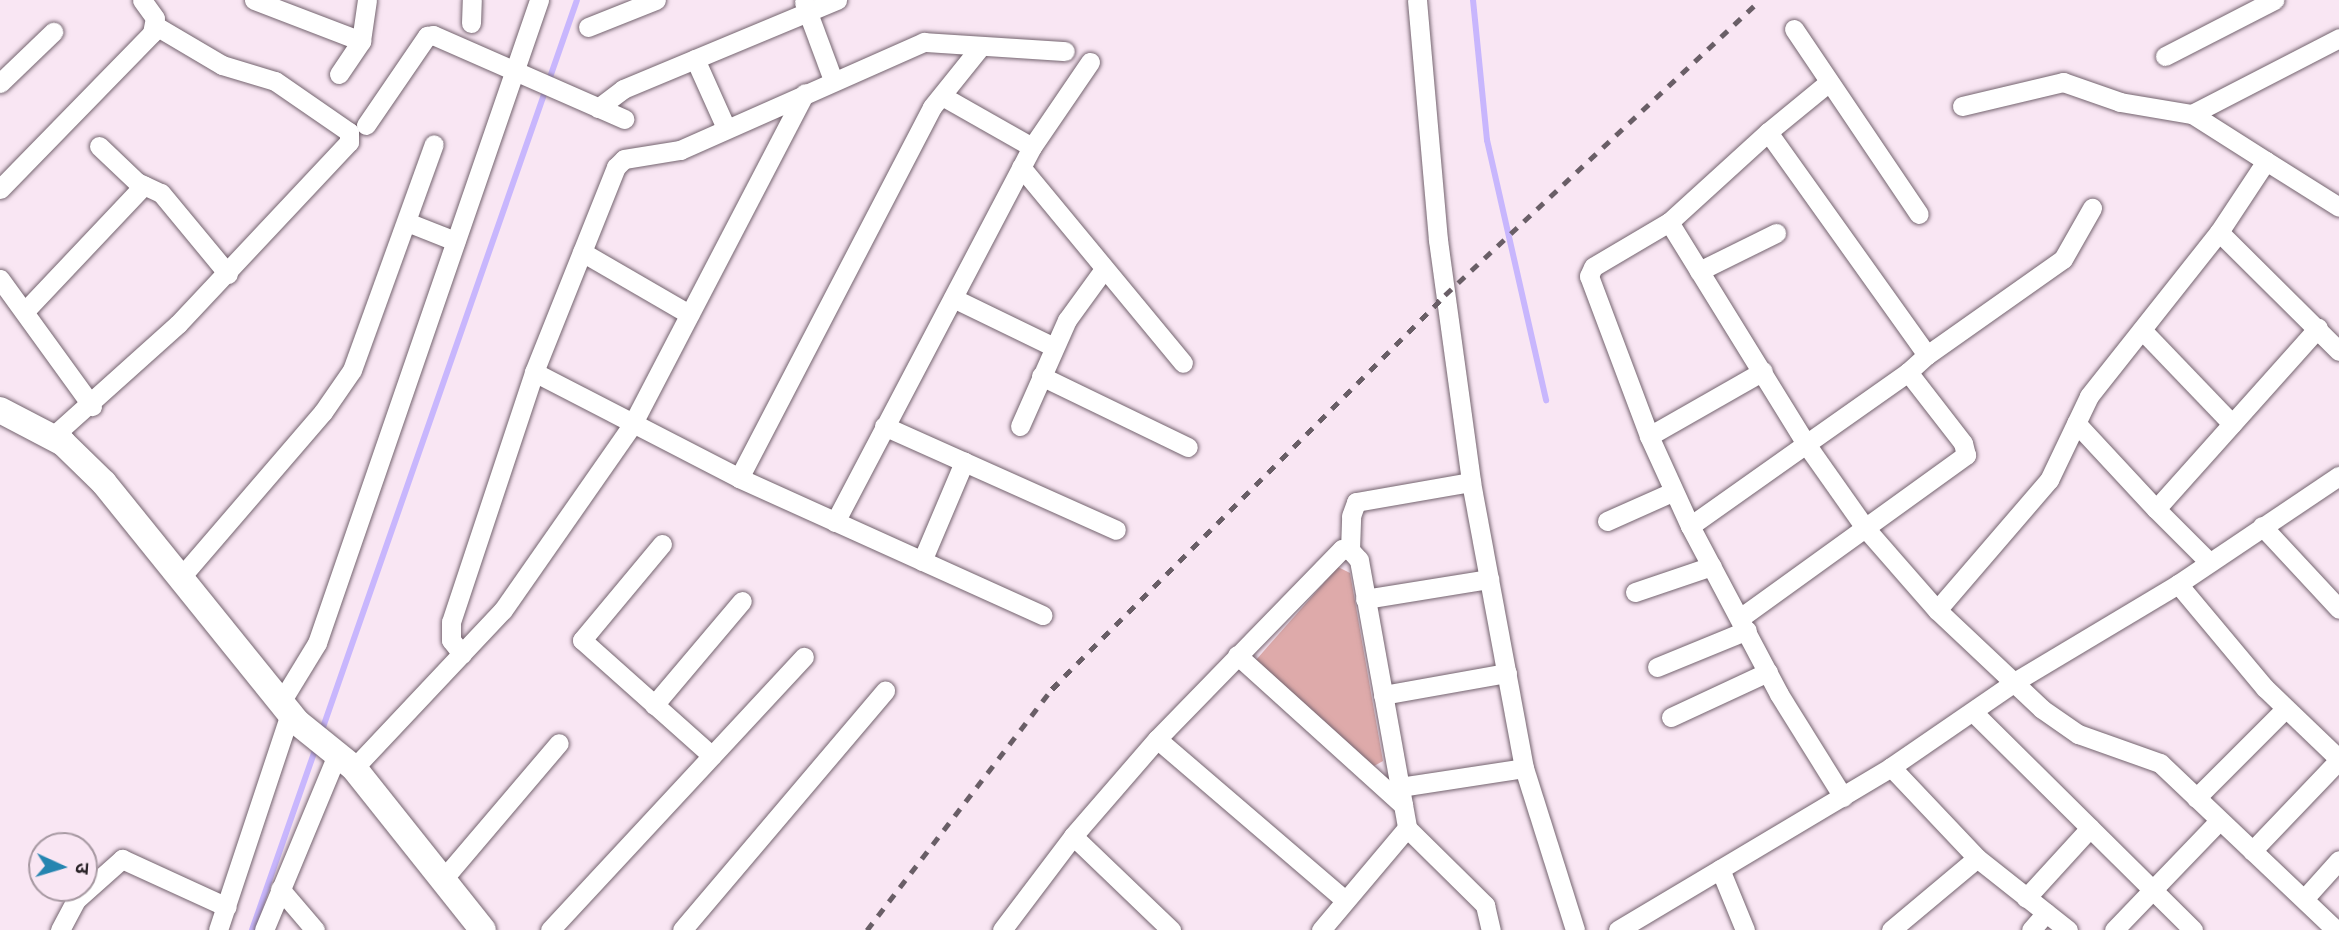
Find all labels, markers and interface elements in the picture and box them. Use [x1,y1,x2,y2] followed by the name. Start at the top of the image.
[28,832,98,902] north arrow
[72,862,93,875] text: उ

